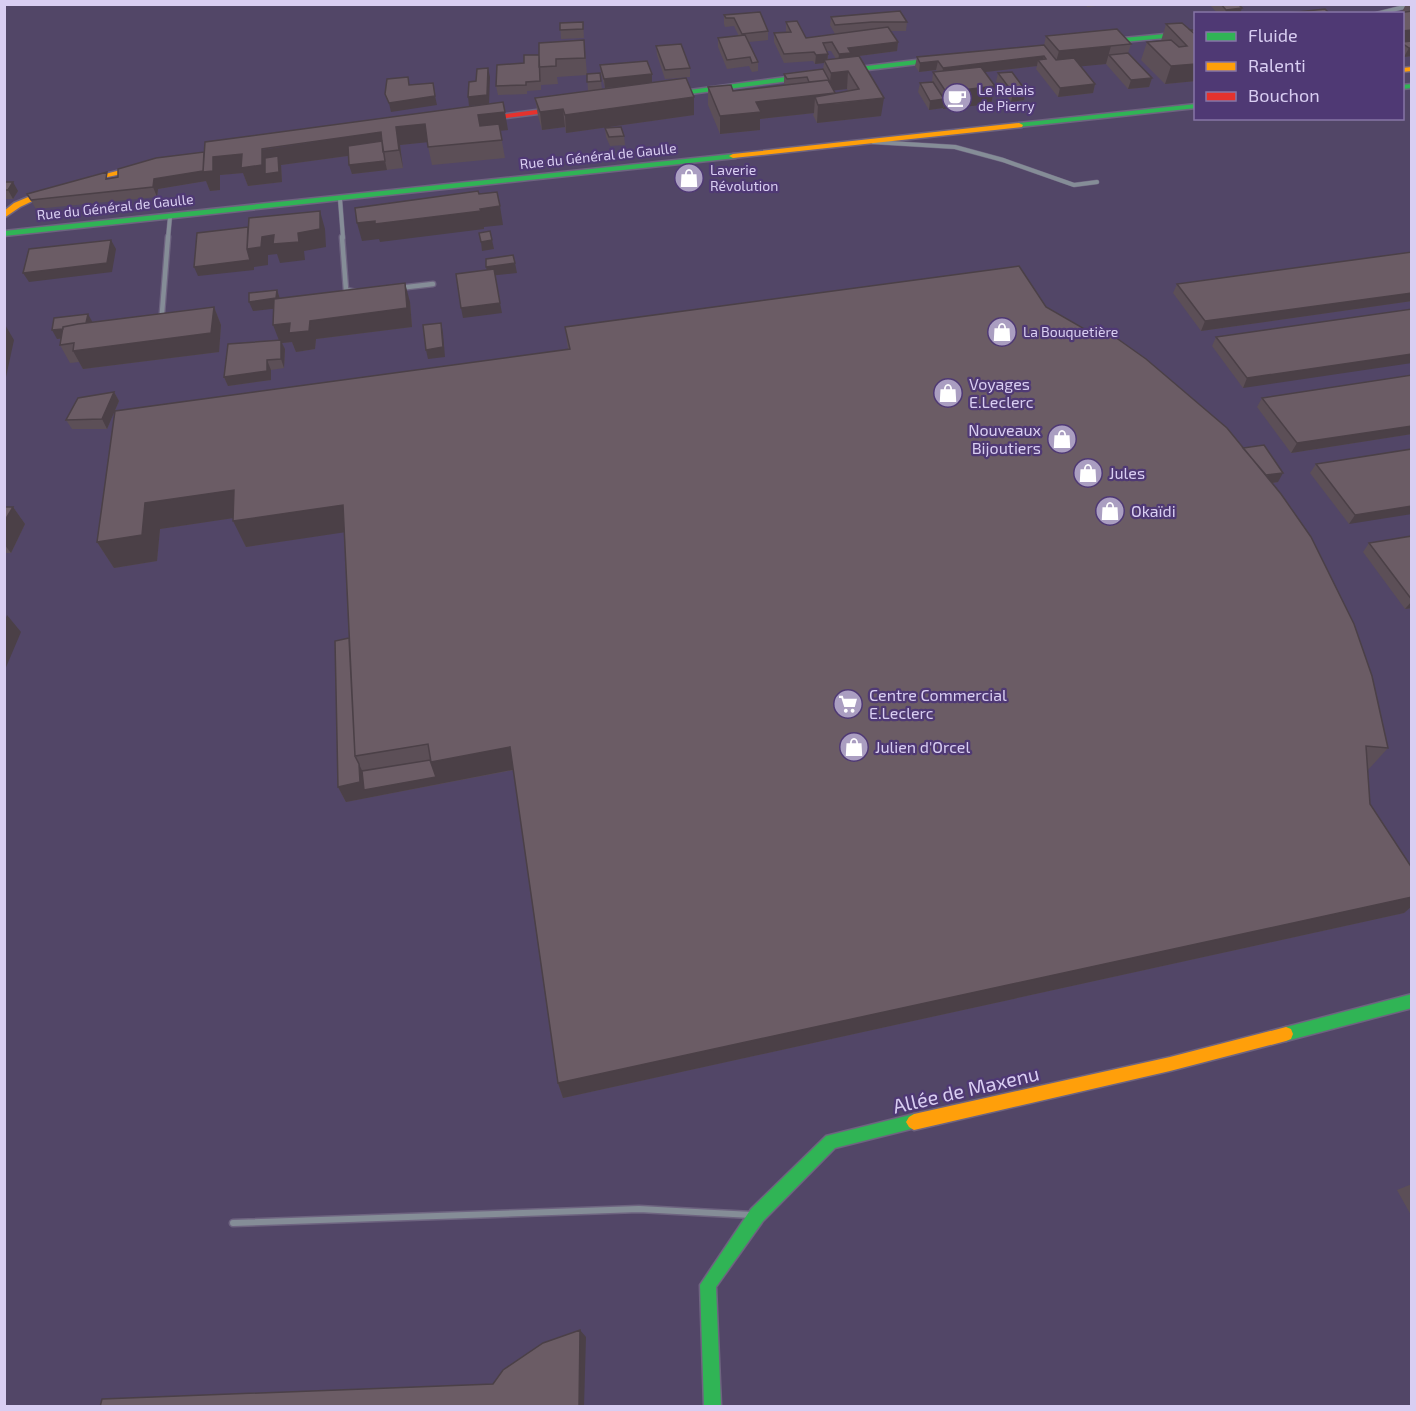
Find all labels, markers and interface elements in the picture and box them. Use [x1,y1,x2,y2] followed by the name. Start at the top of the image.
[1194,12,1404,120] legend
[1248,24,1298,46] text: Fluide
[1248,54,1306,76] text: Ralenti
[978,81,1035,114] place label: Le Relais de Pierry
[941,82,973,114] cafe icon: Le Relais de Pierry
[1248,84,1320,106] text: Bouchon
[519,139,677,172] street label: Rue du Général de Gaulle
[710,161,778,194] place label: Laverie Révolution
[673,162,705,194] shop icon: Laverie Révolution
[36,190,194,223] street label: Rue du Général de Gaulle
[986,316,1018,348] shop icon: La Bouquetière
[1023,323,1118,340] place label: La Bouquetière
[969,374,1034,411] place label: Voyages E.Leclerc
[932,377,964,409] shop icon: Voyages E.Leclerc
[968,420,1042,458] place label: Nouveaux Bijoutiers
[1046,423,1078,455] shop icon: Nouveaux Bijoutiers
[1072,457,1104,489] shop icon: Jules
[1109,463,1145,482] place label: Jules
[1094,495,1126,527] shop icon: Okaïdi
[1131,501,1176,520] place label: Okaïdi
[869,685,1007,722] place label: Centre Commercial E.Leclerc
[832,688,864,720] supermarket icon: Centre Commercial E.Leclerc
[838,731,870,763] shop icon: Julien d'Orcel
[875,737,970,756] place label: Julien d'Orcel
[890,1061,1041,1118] street label: Allée de Maxenu

